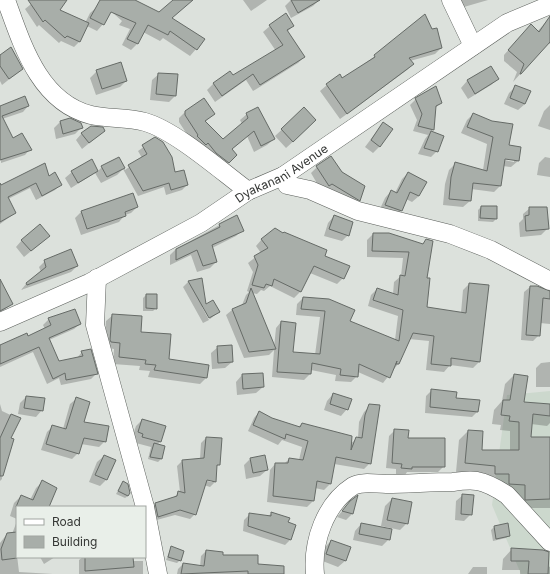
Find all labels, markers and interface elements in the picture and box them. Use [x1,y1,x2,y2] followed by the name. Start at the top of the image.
[232,140,330,205] street label: Dyakanani Avenue
[16,506,146,558] legend
[52,514,81,529] text: Road
[52,534,97,549] text: Building

